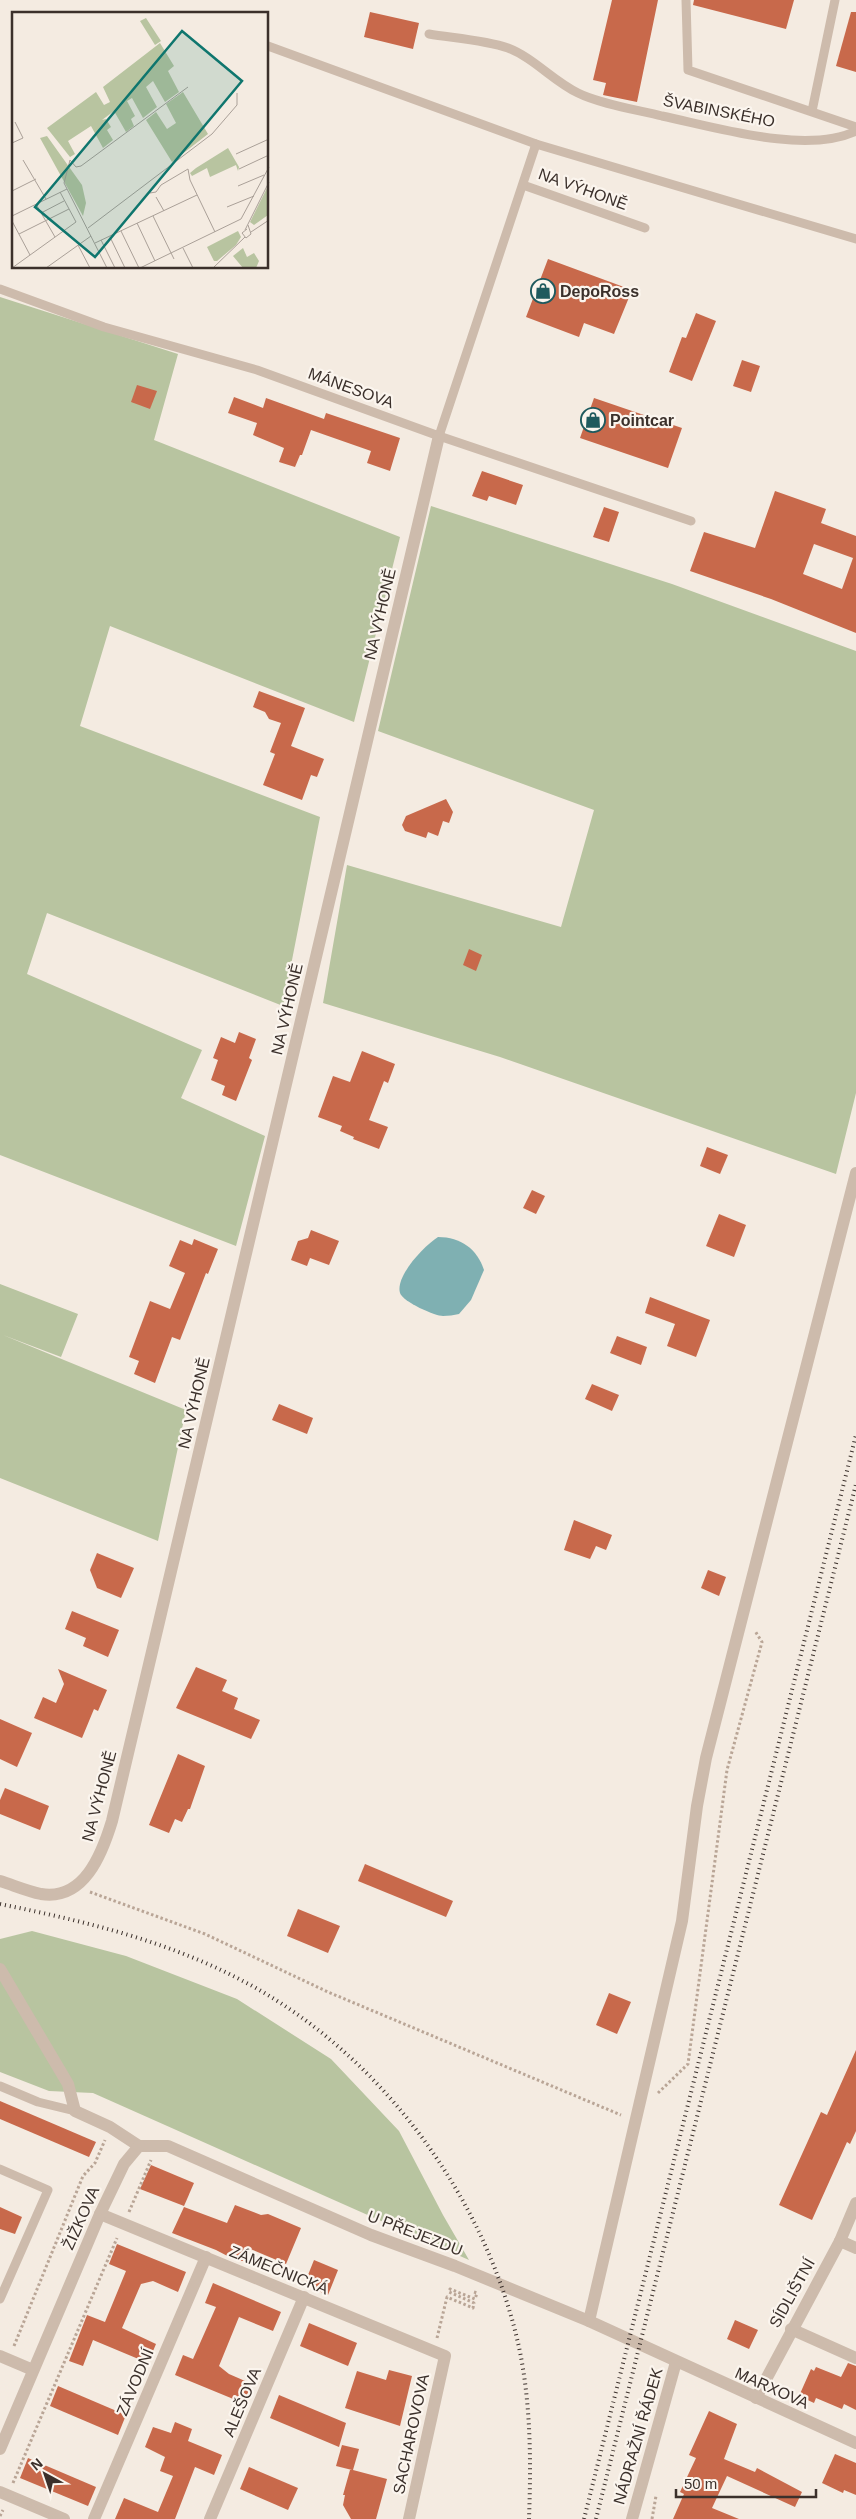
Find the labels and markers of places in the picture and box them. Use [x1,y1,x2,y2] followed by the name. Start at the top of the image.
[530,278,556,304] shop icon: DepoRoss
[560,283,639,300] place label: DepoRoss
[580,407,606,433] shop icon: Pointcar
[610,412,674,429] place label: Pointcar

